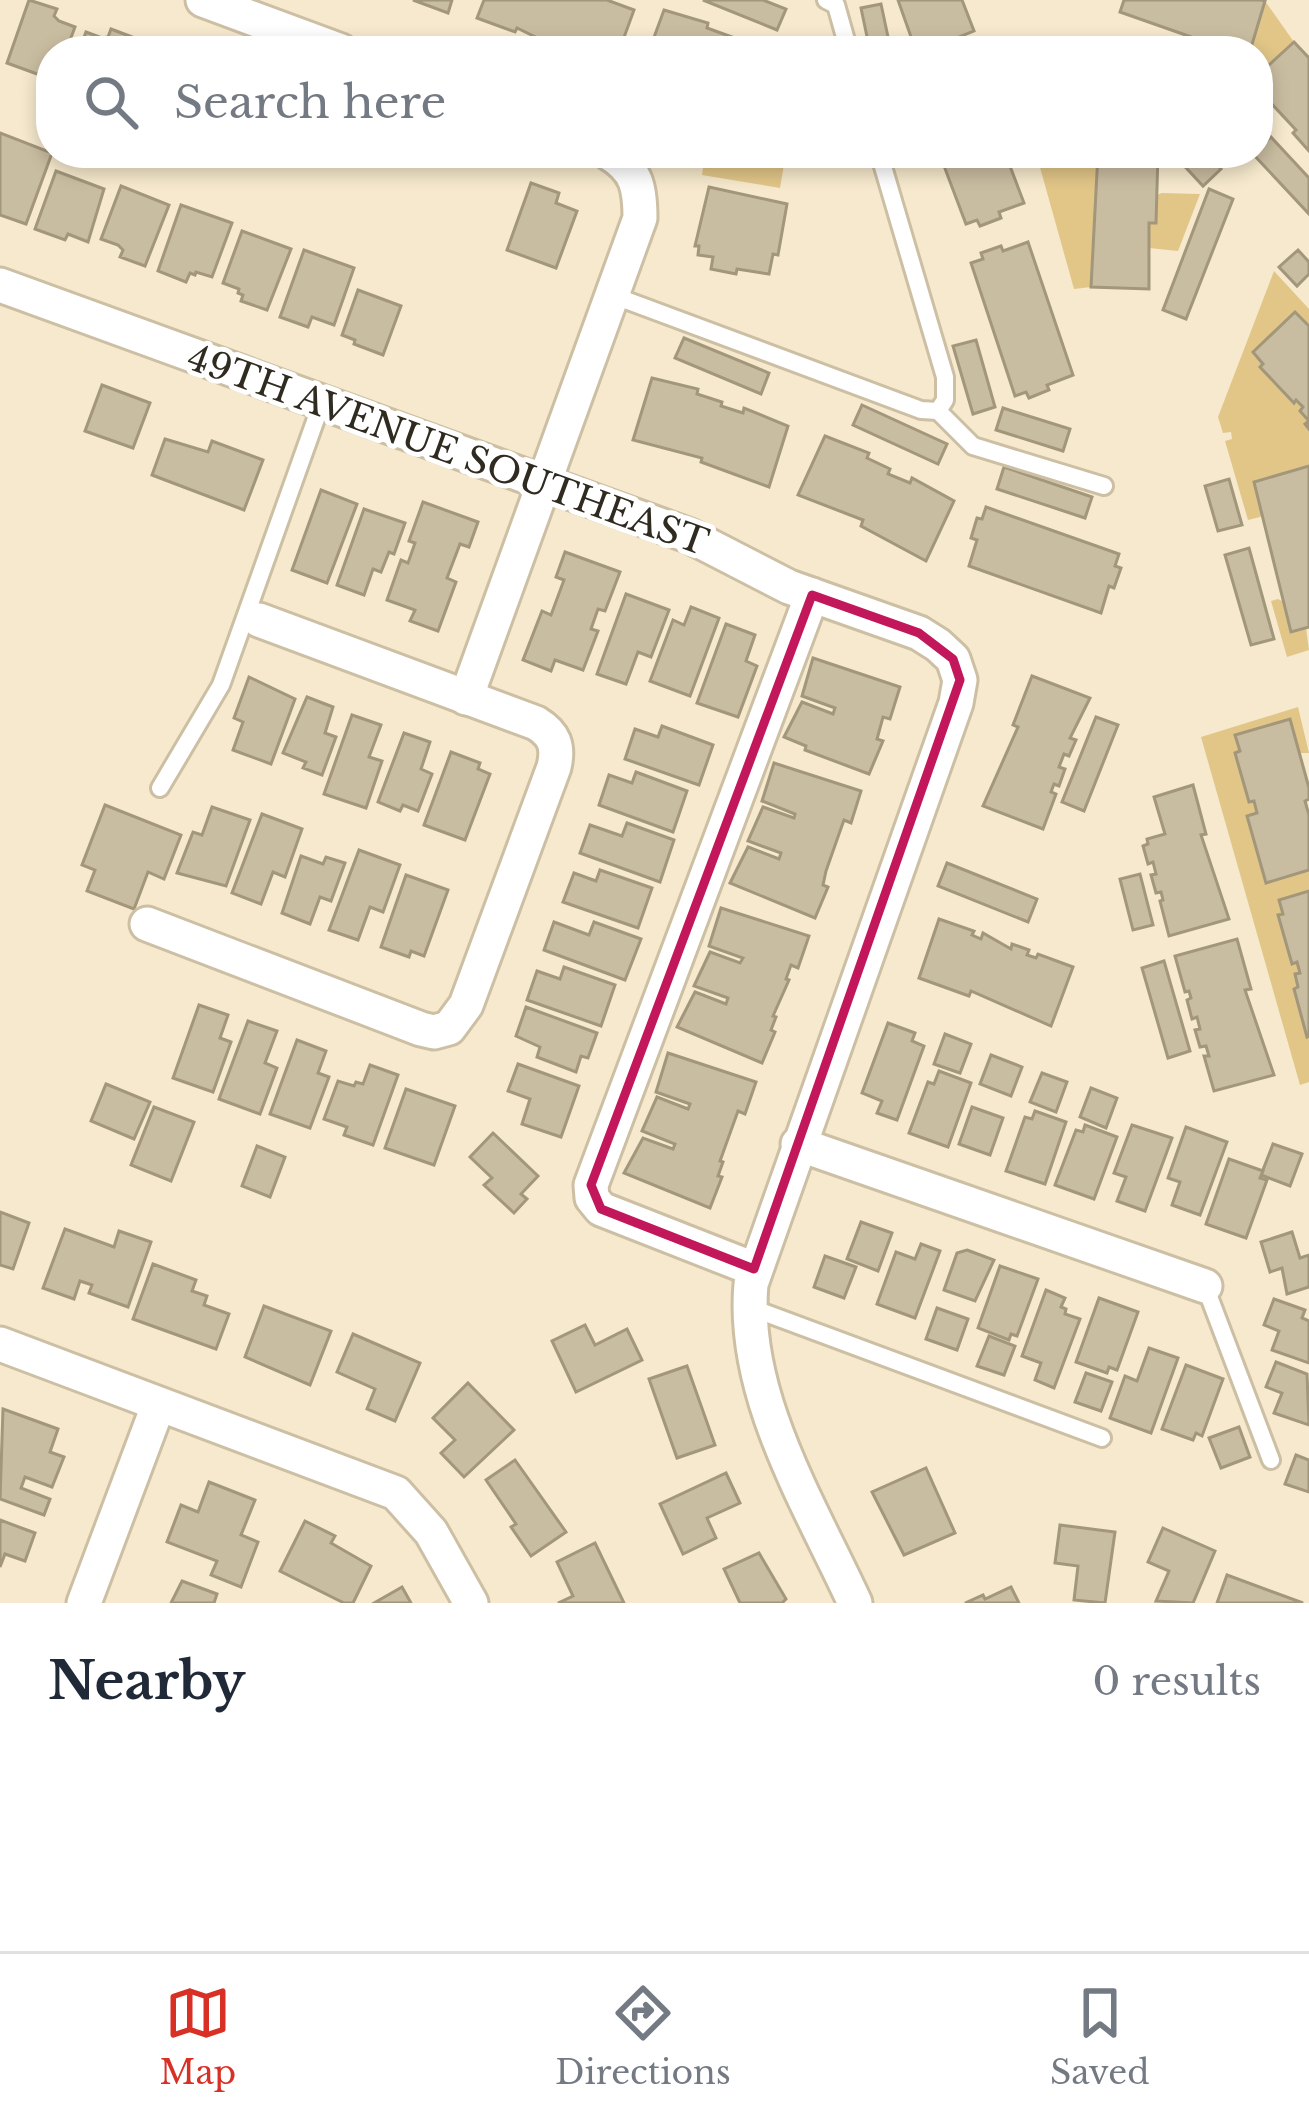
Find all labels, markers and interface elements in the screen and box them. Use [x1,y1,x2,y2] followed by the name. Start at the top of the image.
[36,36,1273,168] search box
[78,69,144,135] icon: search
[174,74,446,130] text: Search here
[182,335,714,565] street label: 49TH AVENUE SOUTHEAST
[48,1650,245,1713] text: Nearby
[1092,1657,1261,1706] text: 0 results
[160,1980,236,2093] tab: Map
[555,1980,731,2093] tab: Directions
[1050,1980,1149,2093] tab: Saved

